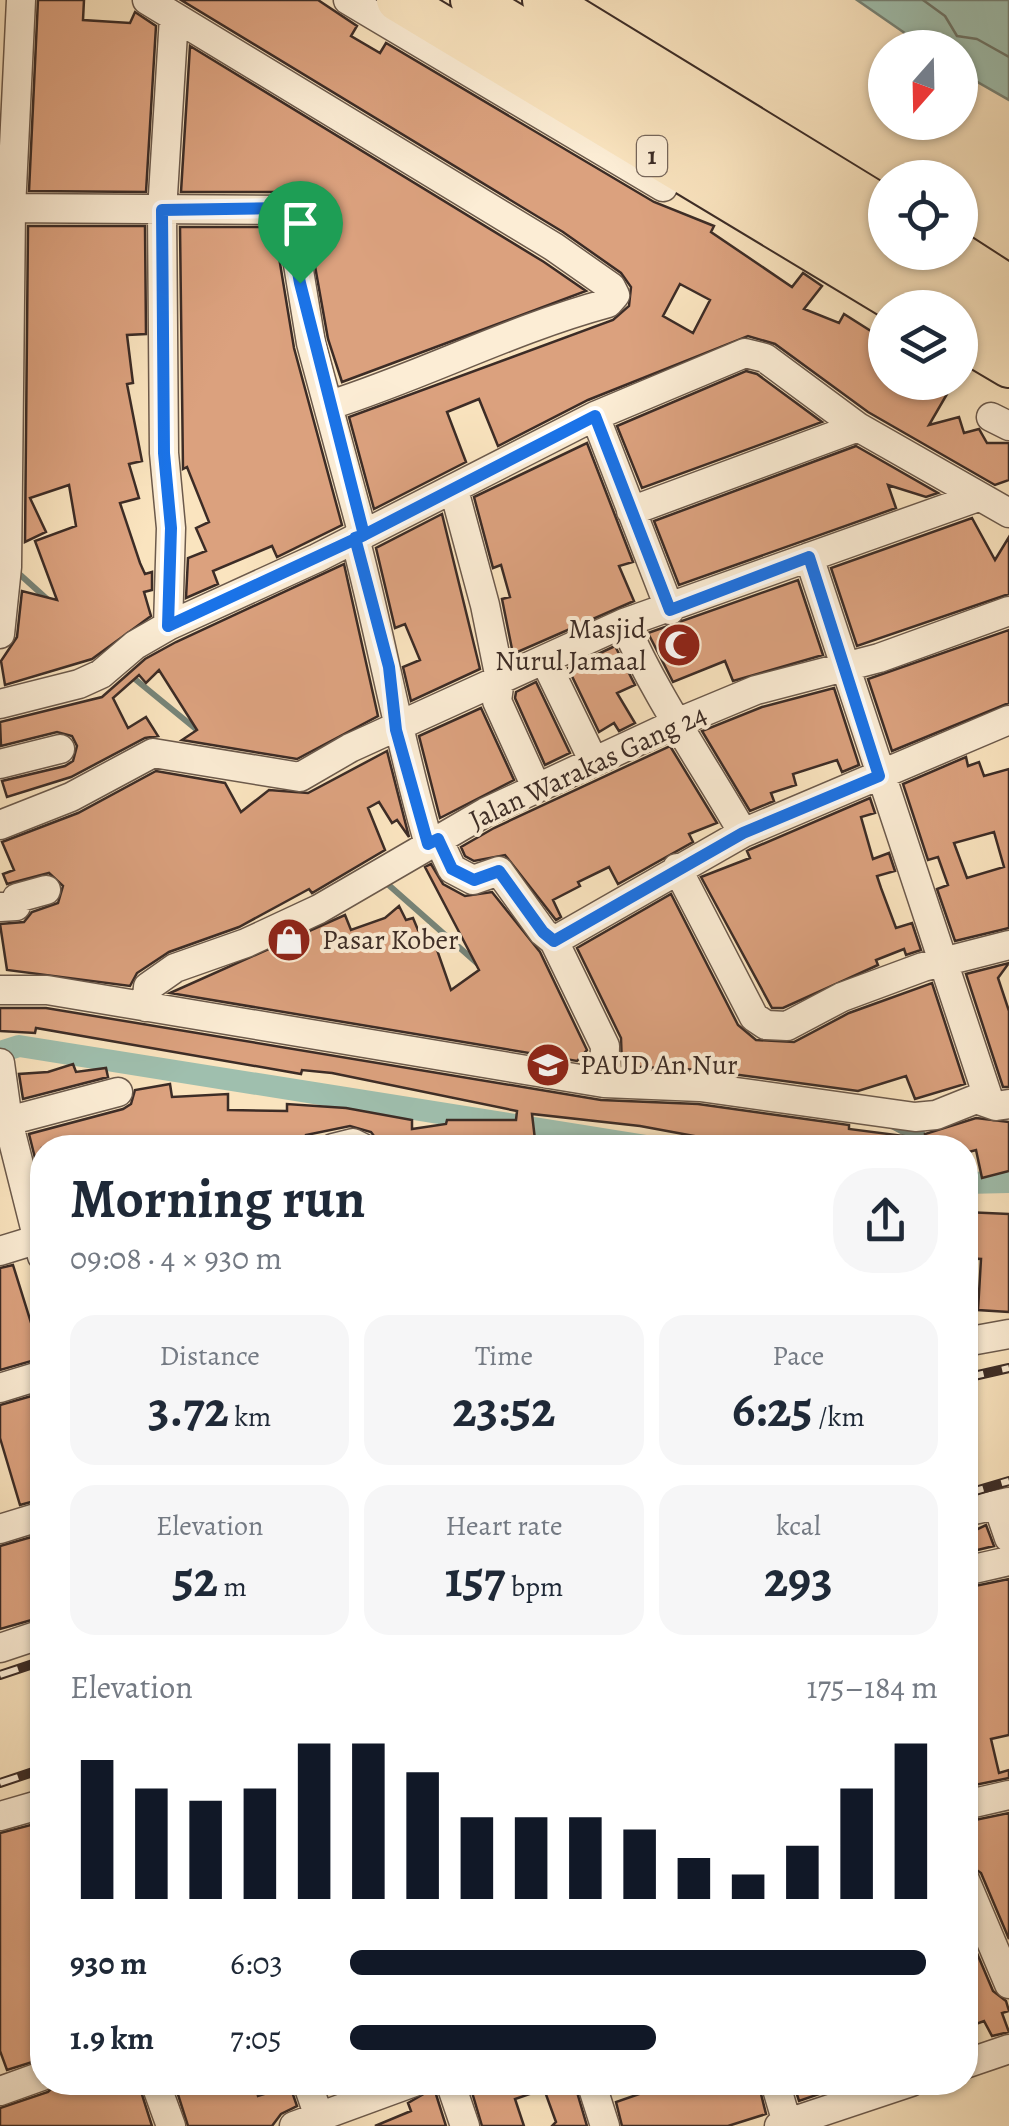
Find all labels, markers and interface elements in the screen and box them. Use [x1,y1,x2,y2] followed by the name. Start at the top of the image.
[868,30,978,140] north arrow
[868,30,978,400] map controls
[637,136,667,176] road number: 1
[868,160,978,270] button: locate
[258,181,343,284] pin
[273,196,328,251] icon: arrive
[868,290,978,400] button: layers
[495,610,647,680] place label: Masjid Nurul Jamaal
[656,622,702,668] mosque icon: Masjid Nurul Jamaal
[463,695,713,839] street label: Jalan Warakas Gang 24
[266,917,312,963] shop icon: Pasar Kober
[322,921,459,959] place label: Pasar Kober
[525,1042,571,1088] school or university icon: PAUD An Nur
[580,1046,738,1084] place label: PAUD An Nur
[70,1161,365,1236] text: Morning run
[833,1168,938,1273] button: share
[70,1236,282,1280] text: 09:08 · 4 × 930 m
[159,1337,260,1375] text: Distance
[475,1337,533,1375] text: Time
[772,1337,824,1375] text: Pace
[148,1375,229,1443] text: 3.72
[452,1375,556,1443] text: 23:52
[732,1375,813,1443] text: 6:25
[229,1398,271,1436] text: km
[813,1398,865,1436] text: /km
[156,1507,263,1545] text: Elevation
[446,1507,562,1545] text: Heart rate
[776,1507,821,1545] text: kcal
[172,1545,218,1613] text: 52
[445,1545,505,1613] text: 157
[764,1545,833,1613] text: 293
[218,1568,247,1606] text: m
[505,1568,563,1606] text: bpm
[70,1665,193,1709] text: Elevation
[806,1665,938,1709] text: 175–184 m
[70,1941,147,1985] text: 930 m
[230,1941,283,1985] text: 6:03
[70,2016,154,2060] text: 1.9 km
[230,2016,282,2060] text: 7:05

